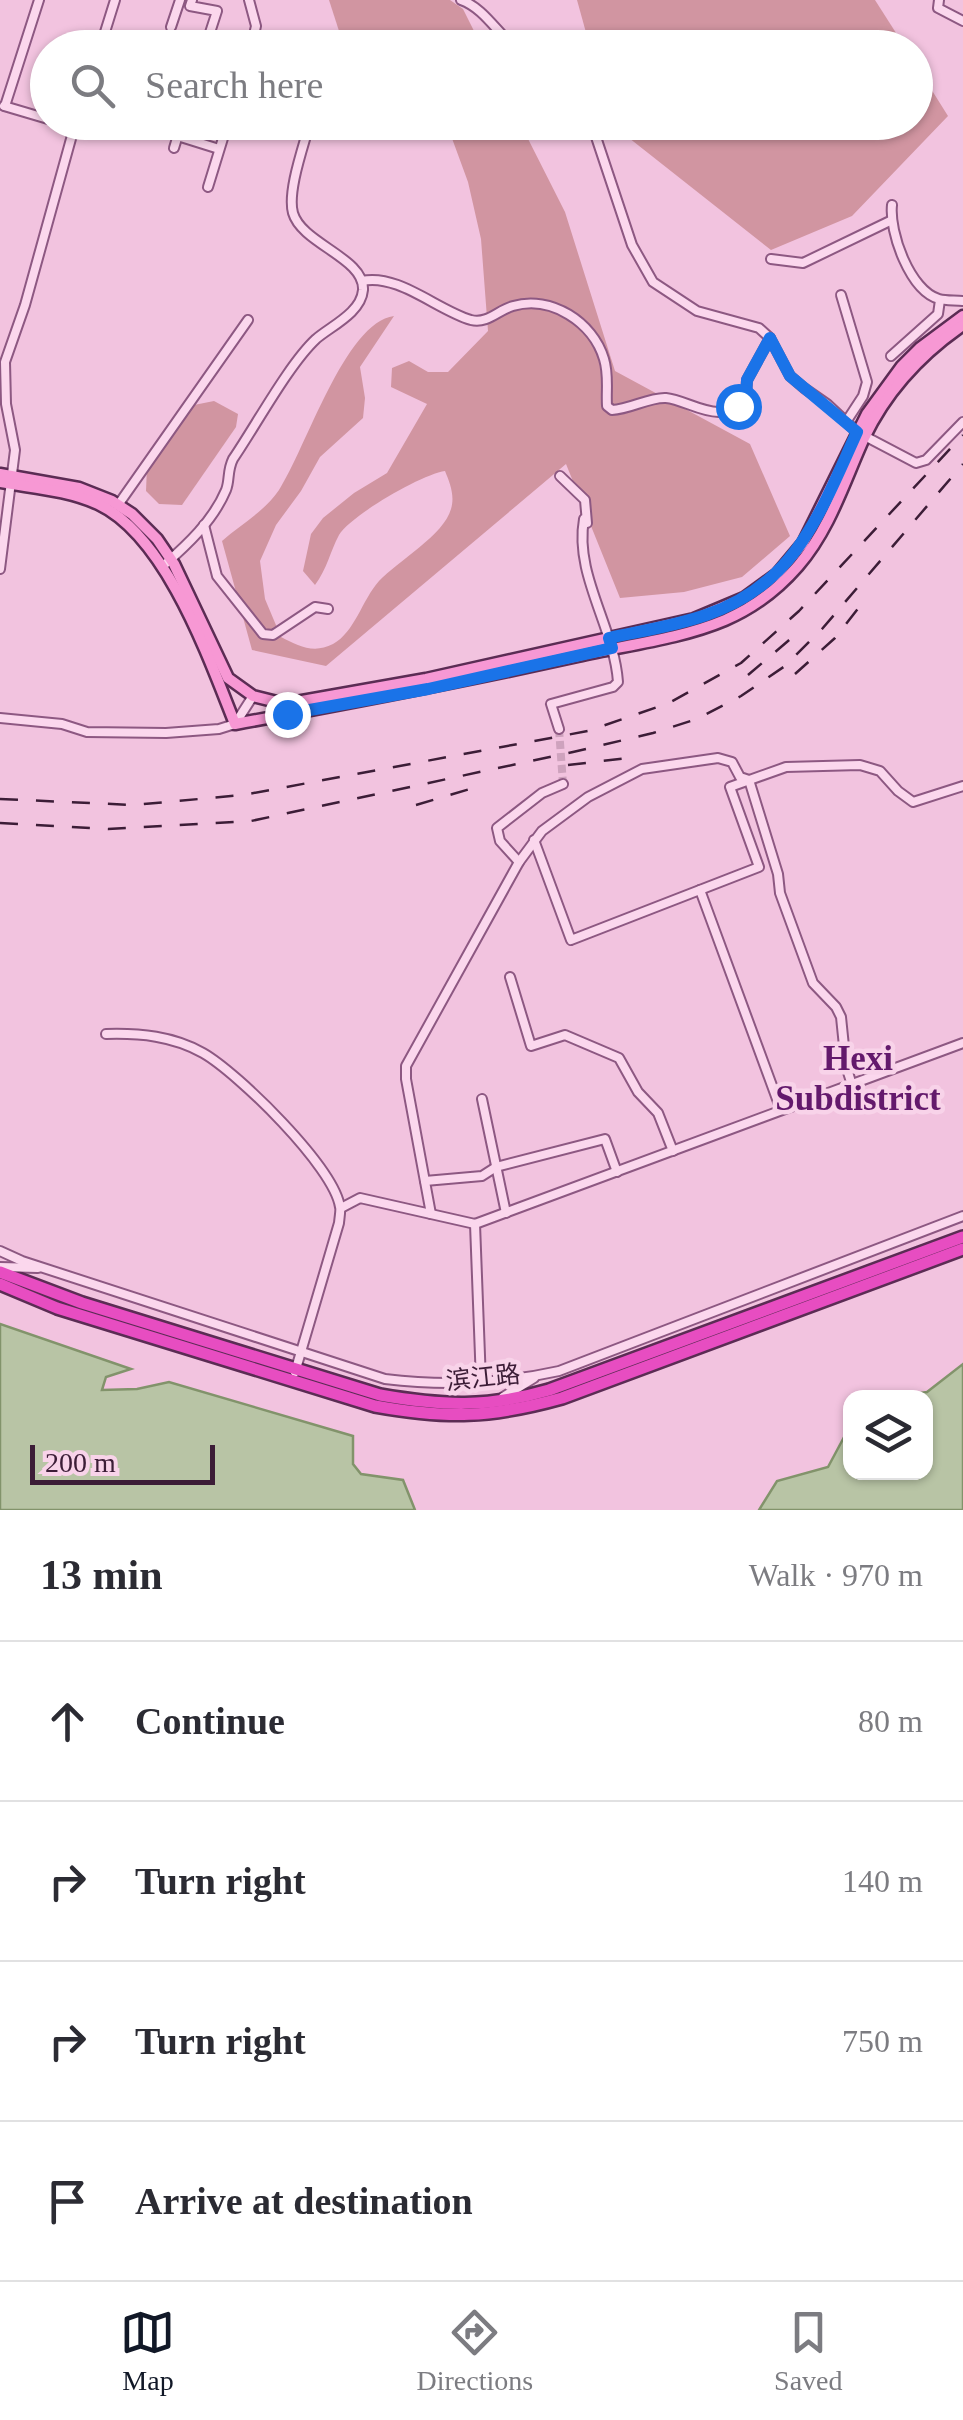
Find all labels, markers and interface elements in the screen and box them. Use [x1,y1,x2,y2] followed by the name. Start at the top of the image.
[30,30,933,140] search box
[65,58,120,113] icon: search
[145,64,323,106] text: Search here
[716,384,762,430] route start
[265,692,311,738] route end
[775,1039,941,1118] district label: Hexi Subdistrict
[444,1360,522,1395] street label: 滨江路
[843,1390,933,1480] map controls
[843,1390,933,1480] button: layers
[30,1440,215,1484] scale bar
[45,1447,116,1478] text: 200 m
[40,1552,163,1598] text: 13 min
[749,1557,923,1593] text: Walk · 970 m
[40,1694,95,1749] icon: ahead
[135,1700,285,1742] text: Continue
[858,1703,923,1739] text: 80 m
[40,1854,95,1909] icon: right
[135,1860,306,1902] text: Turn right
[842,1863,923,1899] text: 140 m
[40,2014,95,2069] icon: right
[135,2020,306,2062] text: Turn right
[842,2023,923,2059] text: 750 m
[40,2174,95,2229] icon: arrive
[135,2180,473,2222] text: Arrive at destination
[120,2305,175,2397] tab: Map
[416,2305,533,2397] tab: Directions
[774,2305,843,2397] tab: Saved

